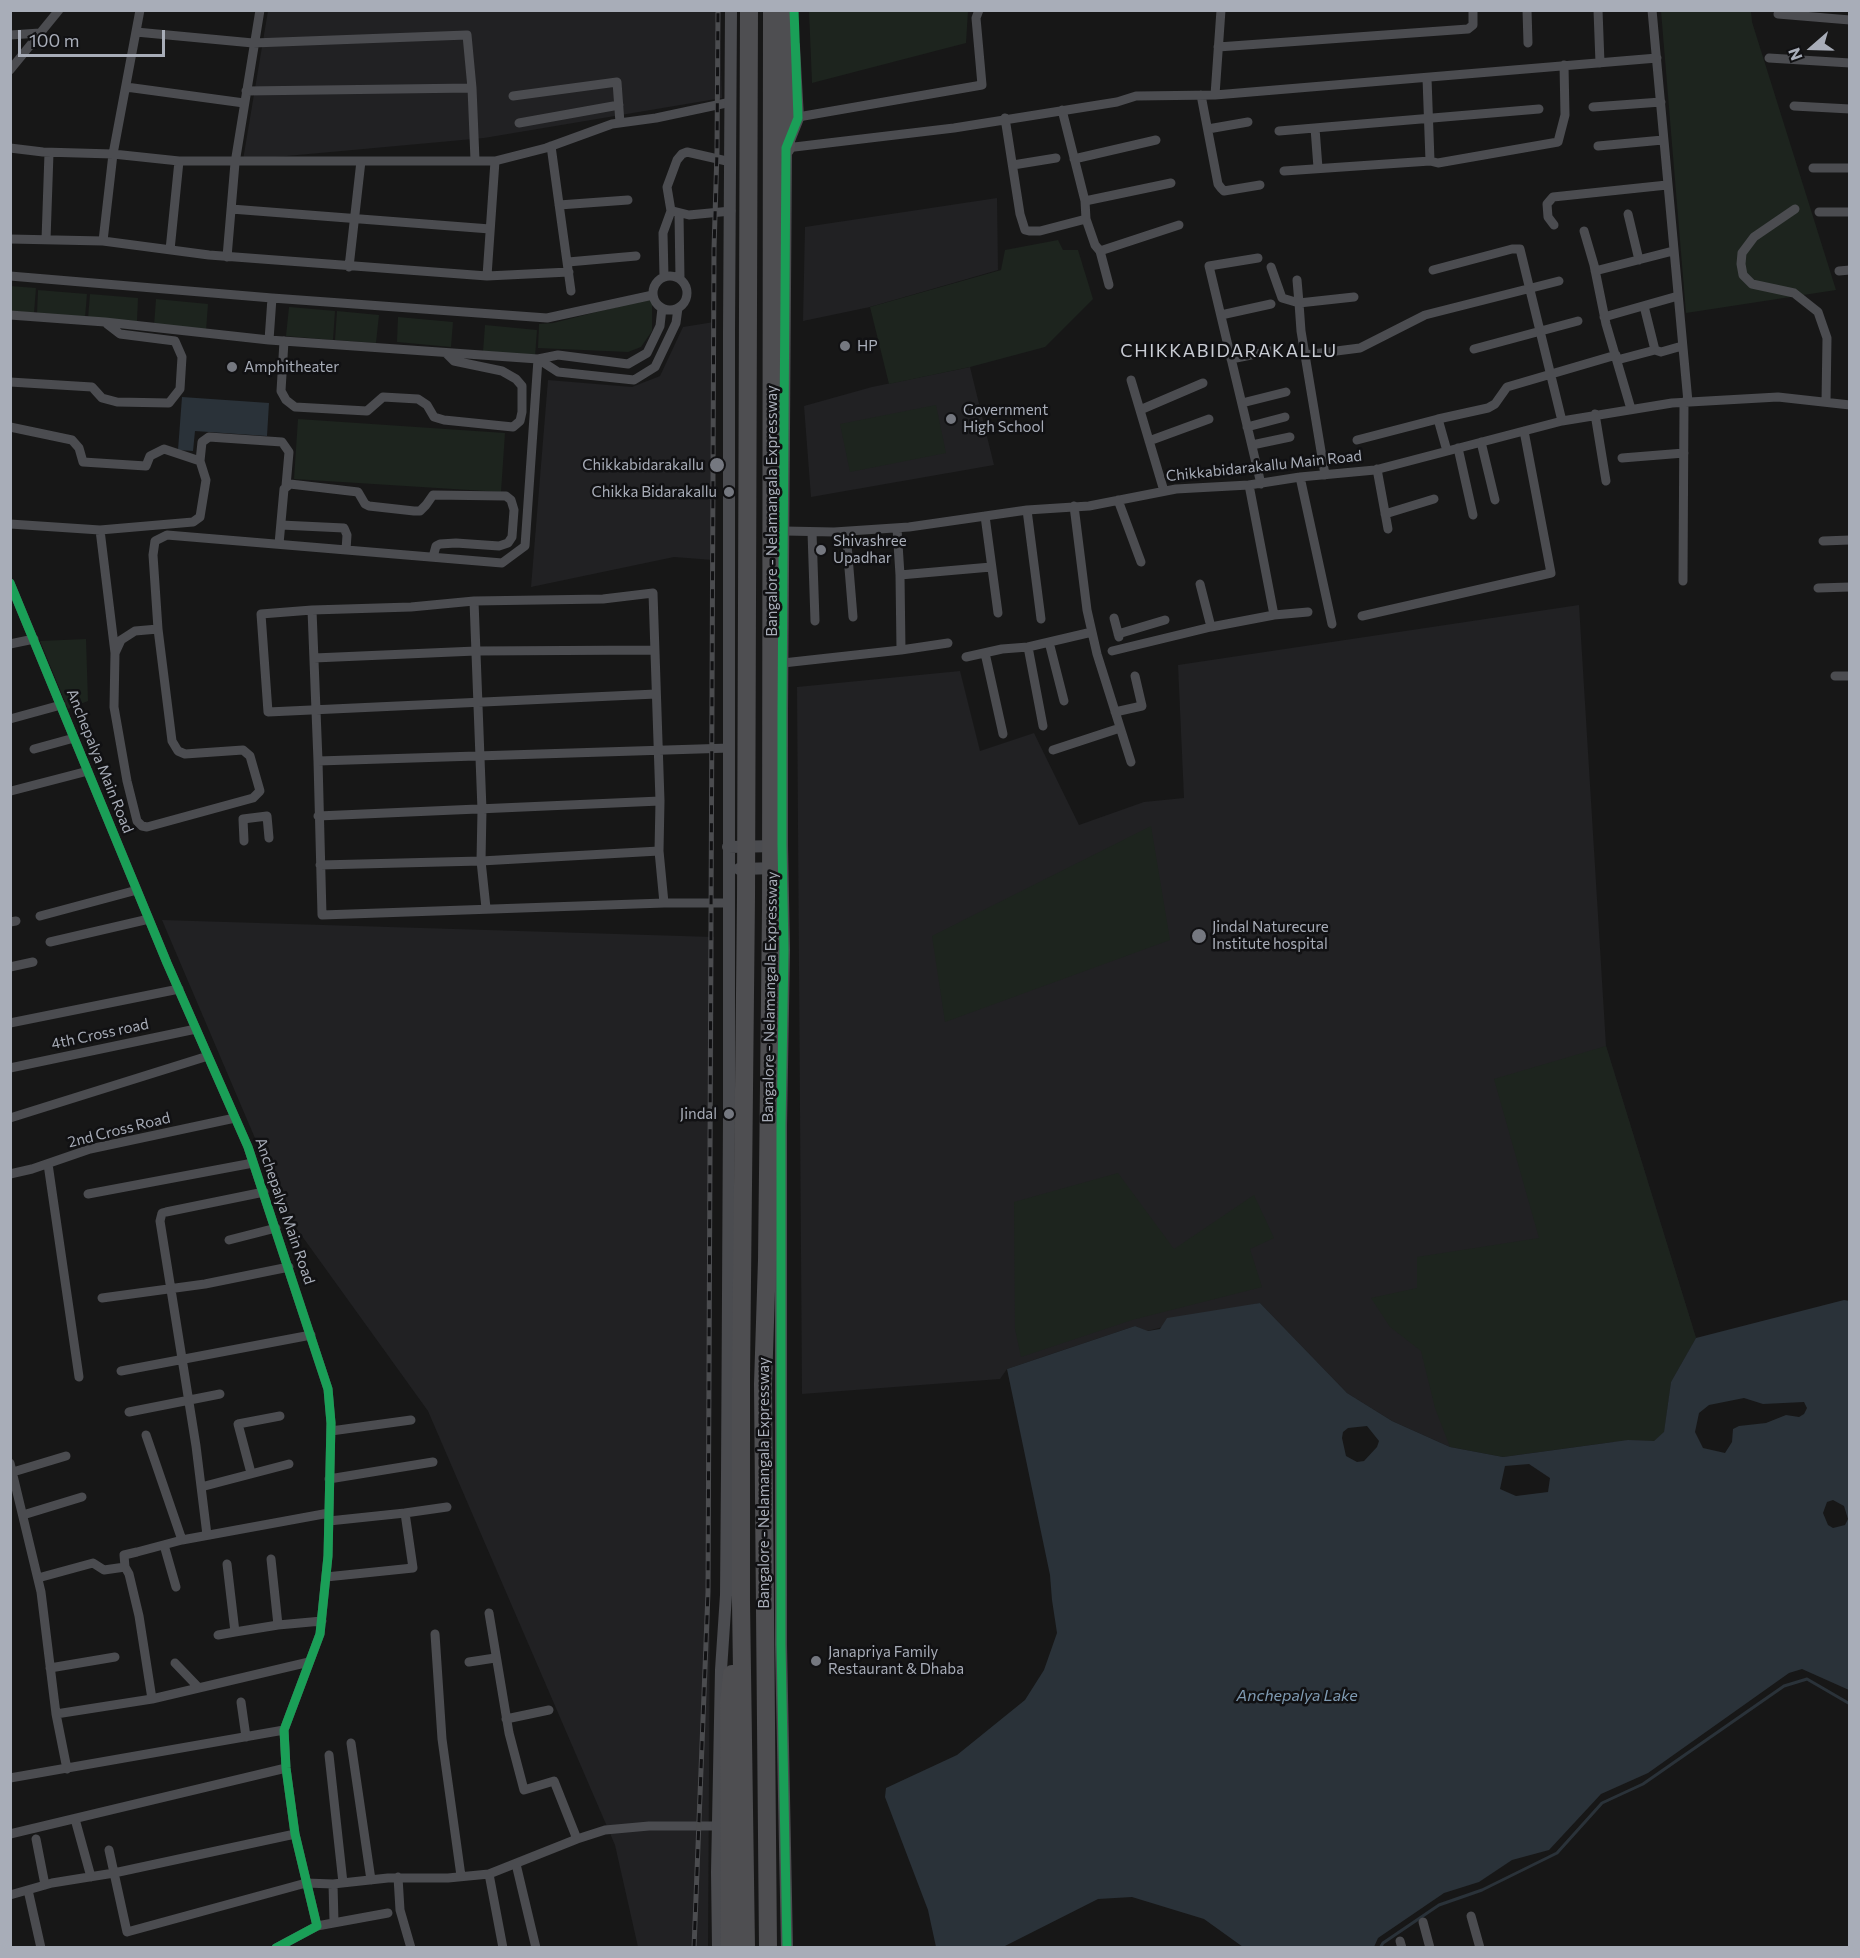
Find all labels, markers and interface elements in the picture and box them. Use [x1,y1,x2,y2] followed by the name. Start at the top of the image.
[21,18,168,56] scale bar
[1782,18,1842,78] north arrow
[29,29,79,51] text: 100 m
[1784,45,1806,63] text: N
[857,337,878,355] place label: HP
[838,339,852,353] marker: HP
[1120,340,1338,362] district label: CHIKKABIDARAKALLU
[244,358,339,376] place label: Amphitheater
[225,360,239,374] marker: Amphitheater
[763,385,781,637] street label: Bangalore - Nelamangala Expressway
[963,401,1048,436] place label: Government High School
[944,412,958,426] marker: Government High School
[1165,447,1363,485] street label: Chikkabidarakallu Main Road
[582,456,704,474] place label: Chikkabidarakallu
[708,456,726,474] marker: Chikkabidarakallu
[592,483,717,501] place label: Chikka Bidarakallu
[722,485,736,499] marker: Chikka Bidarakallu
[833,532,907,567] place label: Shivashree Upadhar
[814,543,828,557] marker: Shivashree Upadhar
[63,686,137,836] street label: Anchepalya Main Road
[759,871,781,1123] street label: Bangalore - Nelamangala Expressway
[1212,918,1329,953] place label: Jindal Naturecure Institute hospital
[1190,927,1208,945] marker: Jindal Naturecure Institute hospital
[50,1015,150,1053] street label: 4th Cross road
[680,1105,717,1123] place label: Jindal
[722,1107,736,1121] marker: Jindal
[66,1109,172,1151] street label: 2nd Cross Road
[251,1135,319,1287] street label: Anchepalya Main Road
[755,1357,773,1609] street label: Bangalore - Nelamangala Expressway
[828,1643,964,1678] place label: Janapriya Family Restaurant & Dhaba
[809,1654,823,1668] marker: Janapriya Family Restaurant & Dhaba
[1236,1686,1358,1706] water label: Anchepalya Lake

